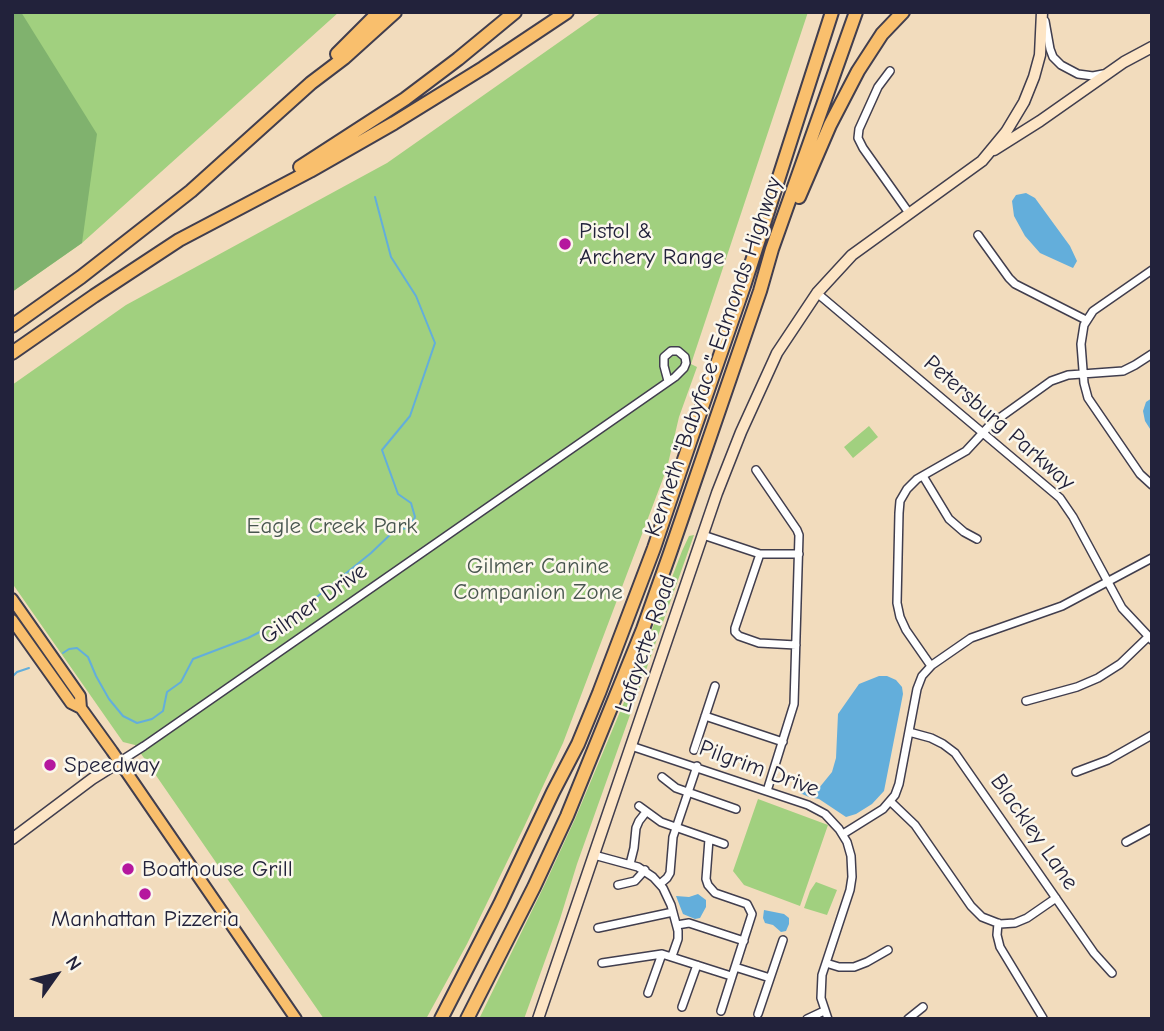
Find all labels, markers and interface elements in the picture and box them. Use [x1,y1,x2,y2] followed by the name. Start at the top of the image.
[639,174,789,540] street label: Kenneth "Babyface" Edmonds Highway
[579,217,725,271] place label: Pistol & Archery Range
[557,236,573,252] marker: Pistol & Archery Range
[918,350,1080,496] street label: Petersburg Parkway
[247,512,417,540] park label: Eagle Creek Park
[453,552,623,606] park label: Gilmer Canine Companion Zone
[255,557,373,651] street label: Gilmer Drive
[610,572,682,716] street label: Lafayette Road
[695,735,823,803] street label: Pilgrim Drive
[64,751,160,779] place label: Speedway
[42,757,58,773] marker: Speedway
[984,769,1084,895] street label: Blackley Lane
[142,855,293,883] place label: Boathouse Grill
[120,861,136,877] marker: Boathouse Grill
[137,886,153,902] marker: Manhattan Pizzeria
[51,905,239,933] place label: Manhattan Pizzeria
[21,940,91,1010] north arrow
[61,952,86,975] text: N

